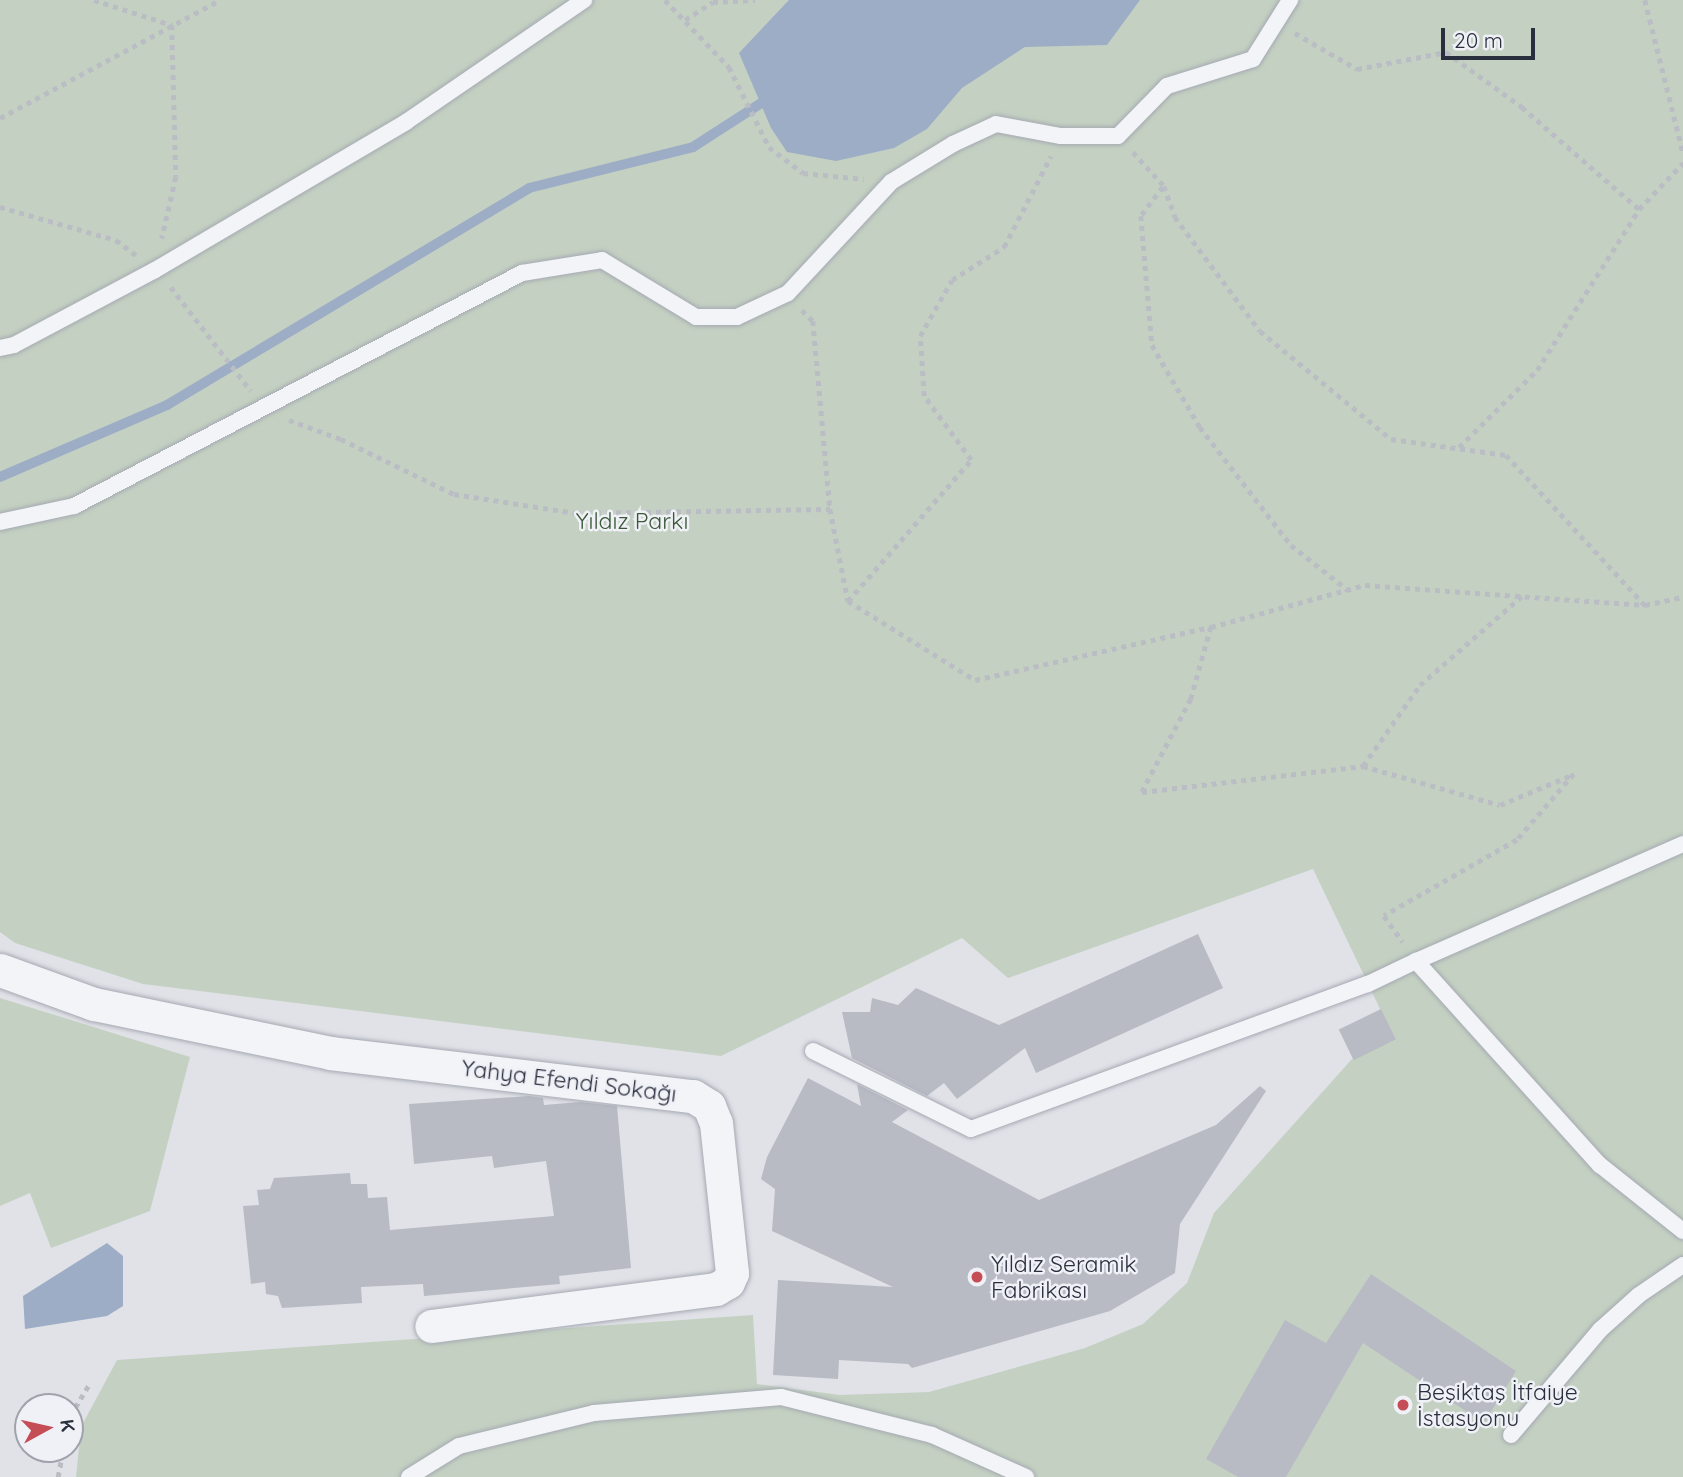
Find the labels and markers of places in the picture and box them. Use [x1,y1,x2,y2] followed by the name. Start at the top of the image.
[991,1250,1137,1304] place label: Yıldız Seramik Fabrikası
[969,1269,985,1285] marker: Yıldız Seramik Fabrikası
[1417,1378,1578,1432] place label: Beşiktaş İtfaiye İstasyonu
[1395,1397,1411,1413] marker: Beşiktaş İtfaiye İstasyonu

